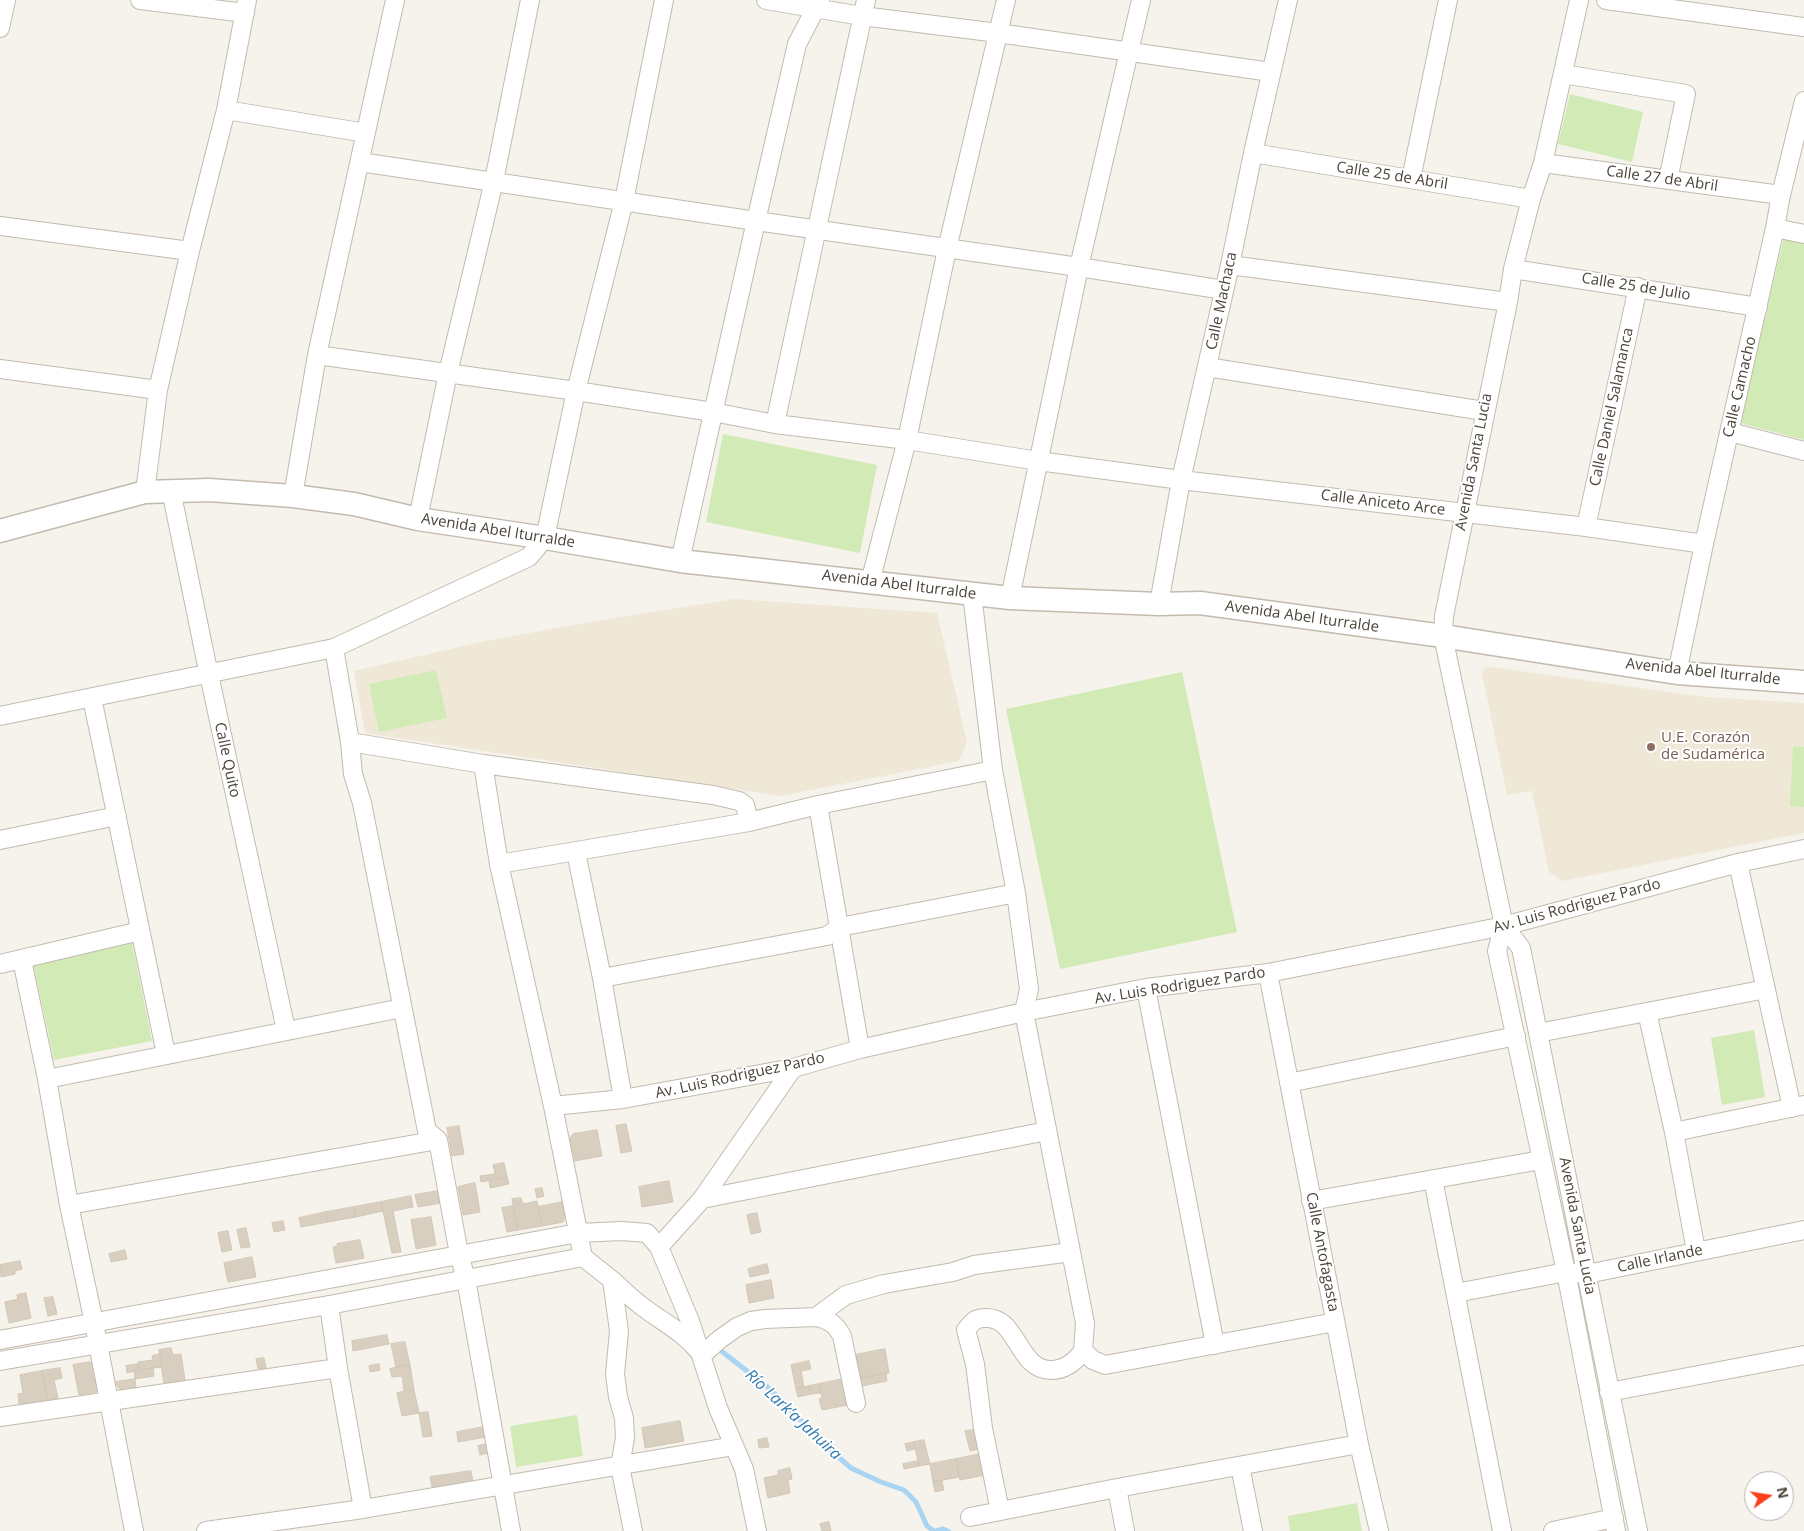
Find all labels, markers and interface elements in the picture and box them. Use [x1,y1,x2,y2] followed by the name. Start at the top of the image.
[1335,158,1449,194] street label: Calle 25 de Abril
[1605,162,1719,196] street label: Calle 27 de Abril
[1203,250,1241,352] street label: Calle Machaca
[1580,270,1692,304] street label: Calle 25 de Julio
[1586,326,1638,488] street label: Calle Daniel Salamanca
[1720,335,1760,439] street label: Calle Camacho
[1452,392,1496,532] street label: Avenida Santa Lucia
[1320,486,1446,520] street label: Calle Aniceto Arce
[420,510,576,552] street label: Avenida Abel Iturralde
[821,567,977,603] street label: Avenida Abel Iturralde
[1224,597,1380,637] street label: Avenida Abel Iturralde
[1625,655,1781,689] street label: Avenida Abel Iturralde
[210,721,244,799] street label: Calle Quito
[1661,729,1765,764] place label: U.E. Corazón de Sudamérica
[1645,741,1657,753] marker: U.E. Corazón de Sudamérica
[1491,875,1663,937] street label: Av. Luis Rodriguez Pardo
[1093,964,1267,1008] street label: Av. Luis Rodriguez Pardo
[654,1049,826,1103] street label: Av. Luis Rodriguez Pardo
[1555,1156,1599,1296] street label: Avenida Santa Lucia
[1302,1191,1342,1313] street label: Calle Antofagasta
[1616,1241,1704,1277] street label: Calle Irlande
[741,1366,845,1464] water label: Río Lark’a Jahuira
[1744,1471,1794,1521] north arrow
[1773,1485,1794,1500] text: N

